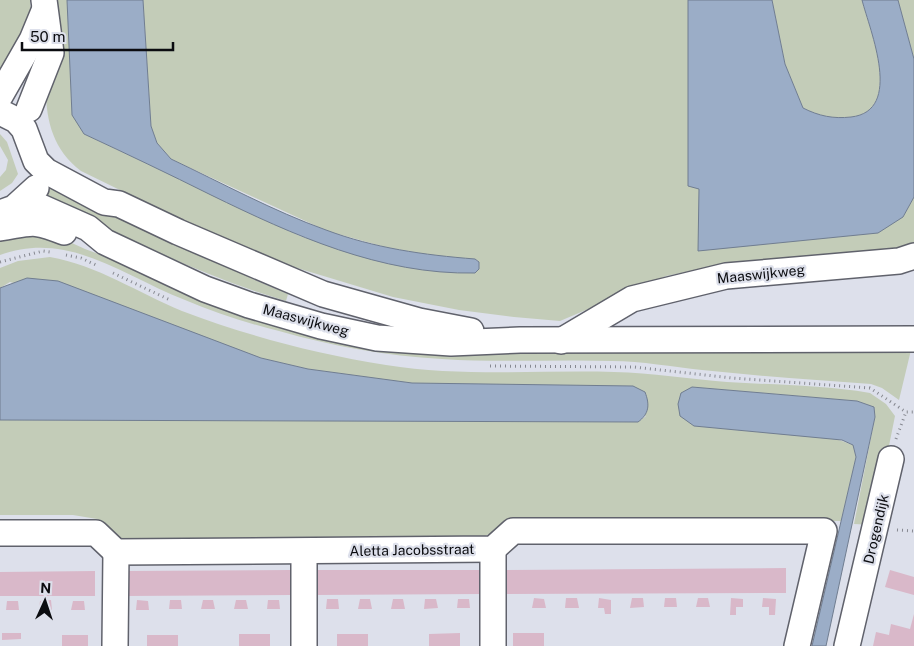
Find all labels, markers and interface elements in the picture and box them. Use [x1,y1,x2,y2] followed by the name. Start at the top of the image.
[22,20,174,52] scale bar
[30,28,65,45] text: 50 m
[716,261,806,287] street label: Maaswijkweg
[261,301,351,339] street label: Maaswijkweg
[860,492,892,565] street label: Drogendijk
[349,541,475,559] street label: Aletta Jacobsstraat
[20,576,70,626] north arrow
[40,580,52,596] text: N

